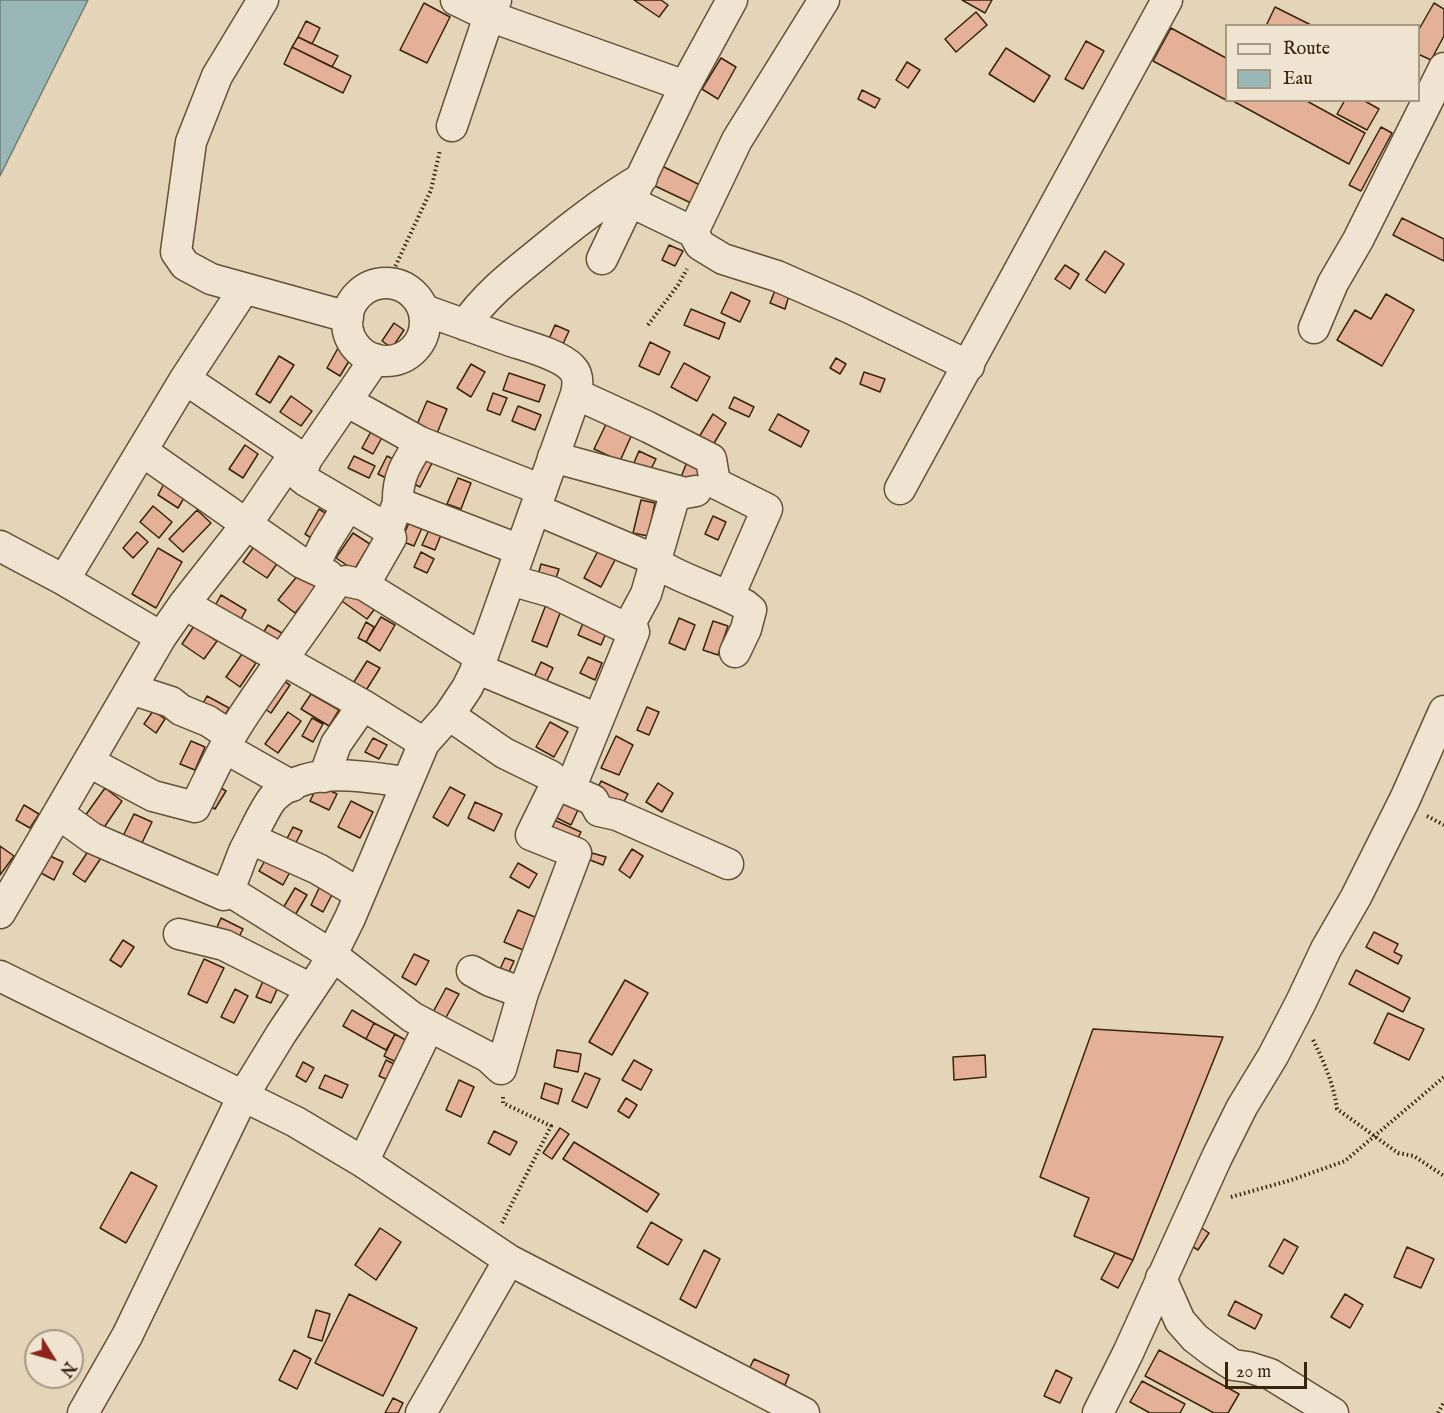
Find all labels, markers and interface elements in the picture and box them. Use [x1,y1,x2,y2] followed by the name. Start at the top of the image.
[1225,24,1420,102] legend
[1283,38,1330,61] text: Route
[1283,68,1313,91] text: Eau
[24,1329,84,1389] north arrow
[1228,1350,1310,1388] scale bar
[55,1357,79,1380] text: N
[1236,1361,1271,1384] text: 20 m

